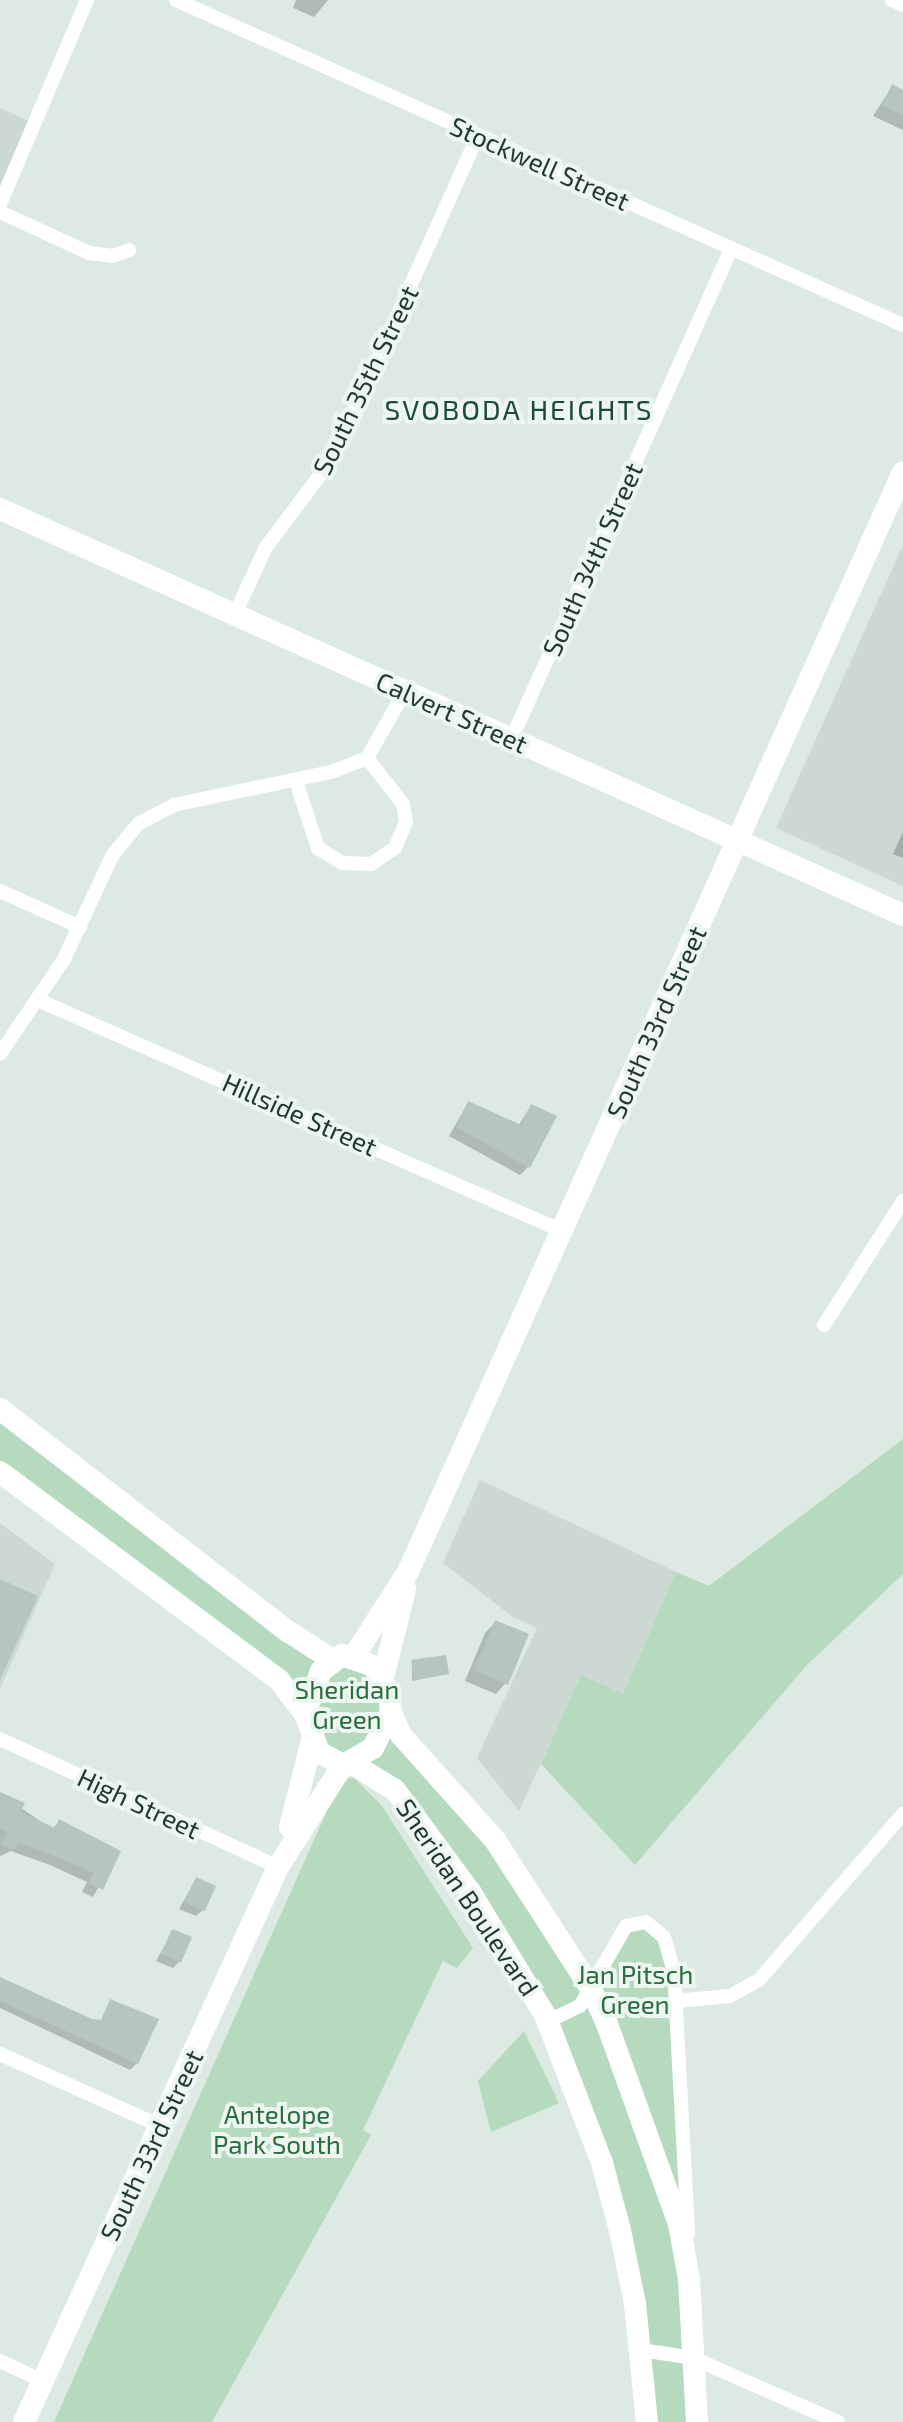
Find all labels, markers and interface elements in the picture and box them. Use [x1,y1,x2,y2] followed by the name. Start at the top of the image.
[445,109,635,217] street label: Stockwell Street
[306,280,424,480] street label: South 35th Street
[384,392,654,426] district label: SVOBODA HEIGHTS
[535,457,649,661] street label: South 34th Street
[372,665,532,759] street label: Calvert Street
[600,921,712,1123] street label: South 33rd Street
[218,1066,382,1162] street label: Hillside Street
[295,1673,399,1734] park label: Sheridan Green
[73,1761,205,1845] street label: High Street
[391,1793,545,2001] street label: Sheridan Boulevard
[577,1958,693,2020] park label: Jan Pitsch Green
[93,2045,209,2245] street label: South 33rd Street
[213,2098,341,2160] park label: Antelope Park South

